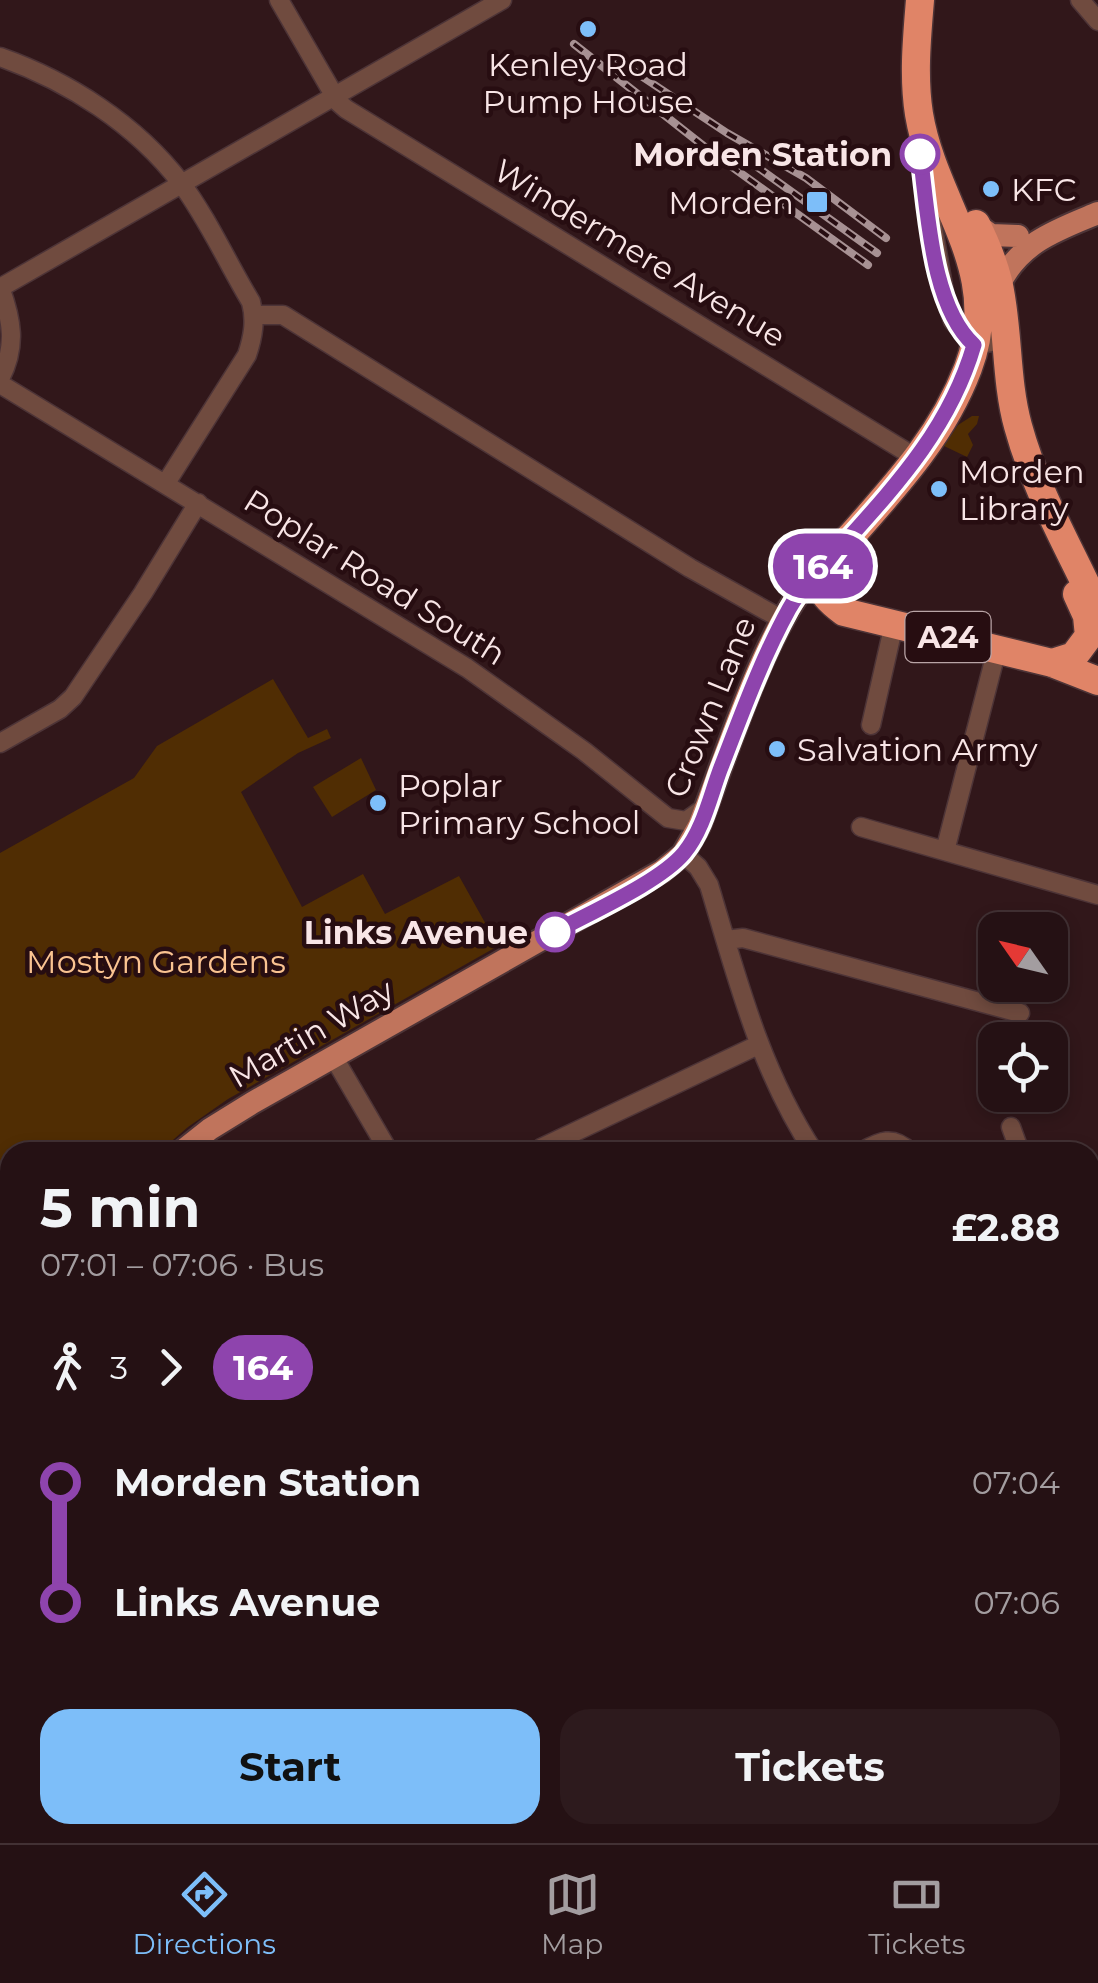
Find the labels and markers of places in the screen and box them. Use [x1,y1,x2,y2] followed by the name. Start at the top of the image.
[577,18,599,40] marker: Kenley Road Pump House
[482,45,694,121] place label: Kenley Road Pump House
[633,135,892,174] place label: Morden Station
[901,135,939,173] marker: Morden Station
[1011,170,1076,209] place label: KFC
[980,178,1002,200] marker: KFC
[668,183,794,222] place label: Morden
[804,189,830,215] marker: Morden
[959,452,1085,528] place label: Morden Library
[928,478,950,500] marker: Morden Library
[797,730,1038,769] place label: Salvation Army
[766,738,788,760] marker: Salvation Army
[398,766,640,842] place label: Poplar Primary School
[367,792,389,814] marker: Poplar Primary School
[304,913,528,952] place label: Links Avenue
[536,913,574,951] marker: Links Avenue

